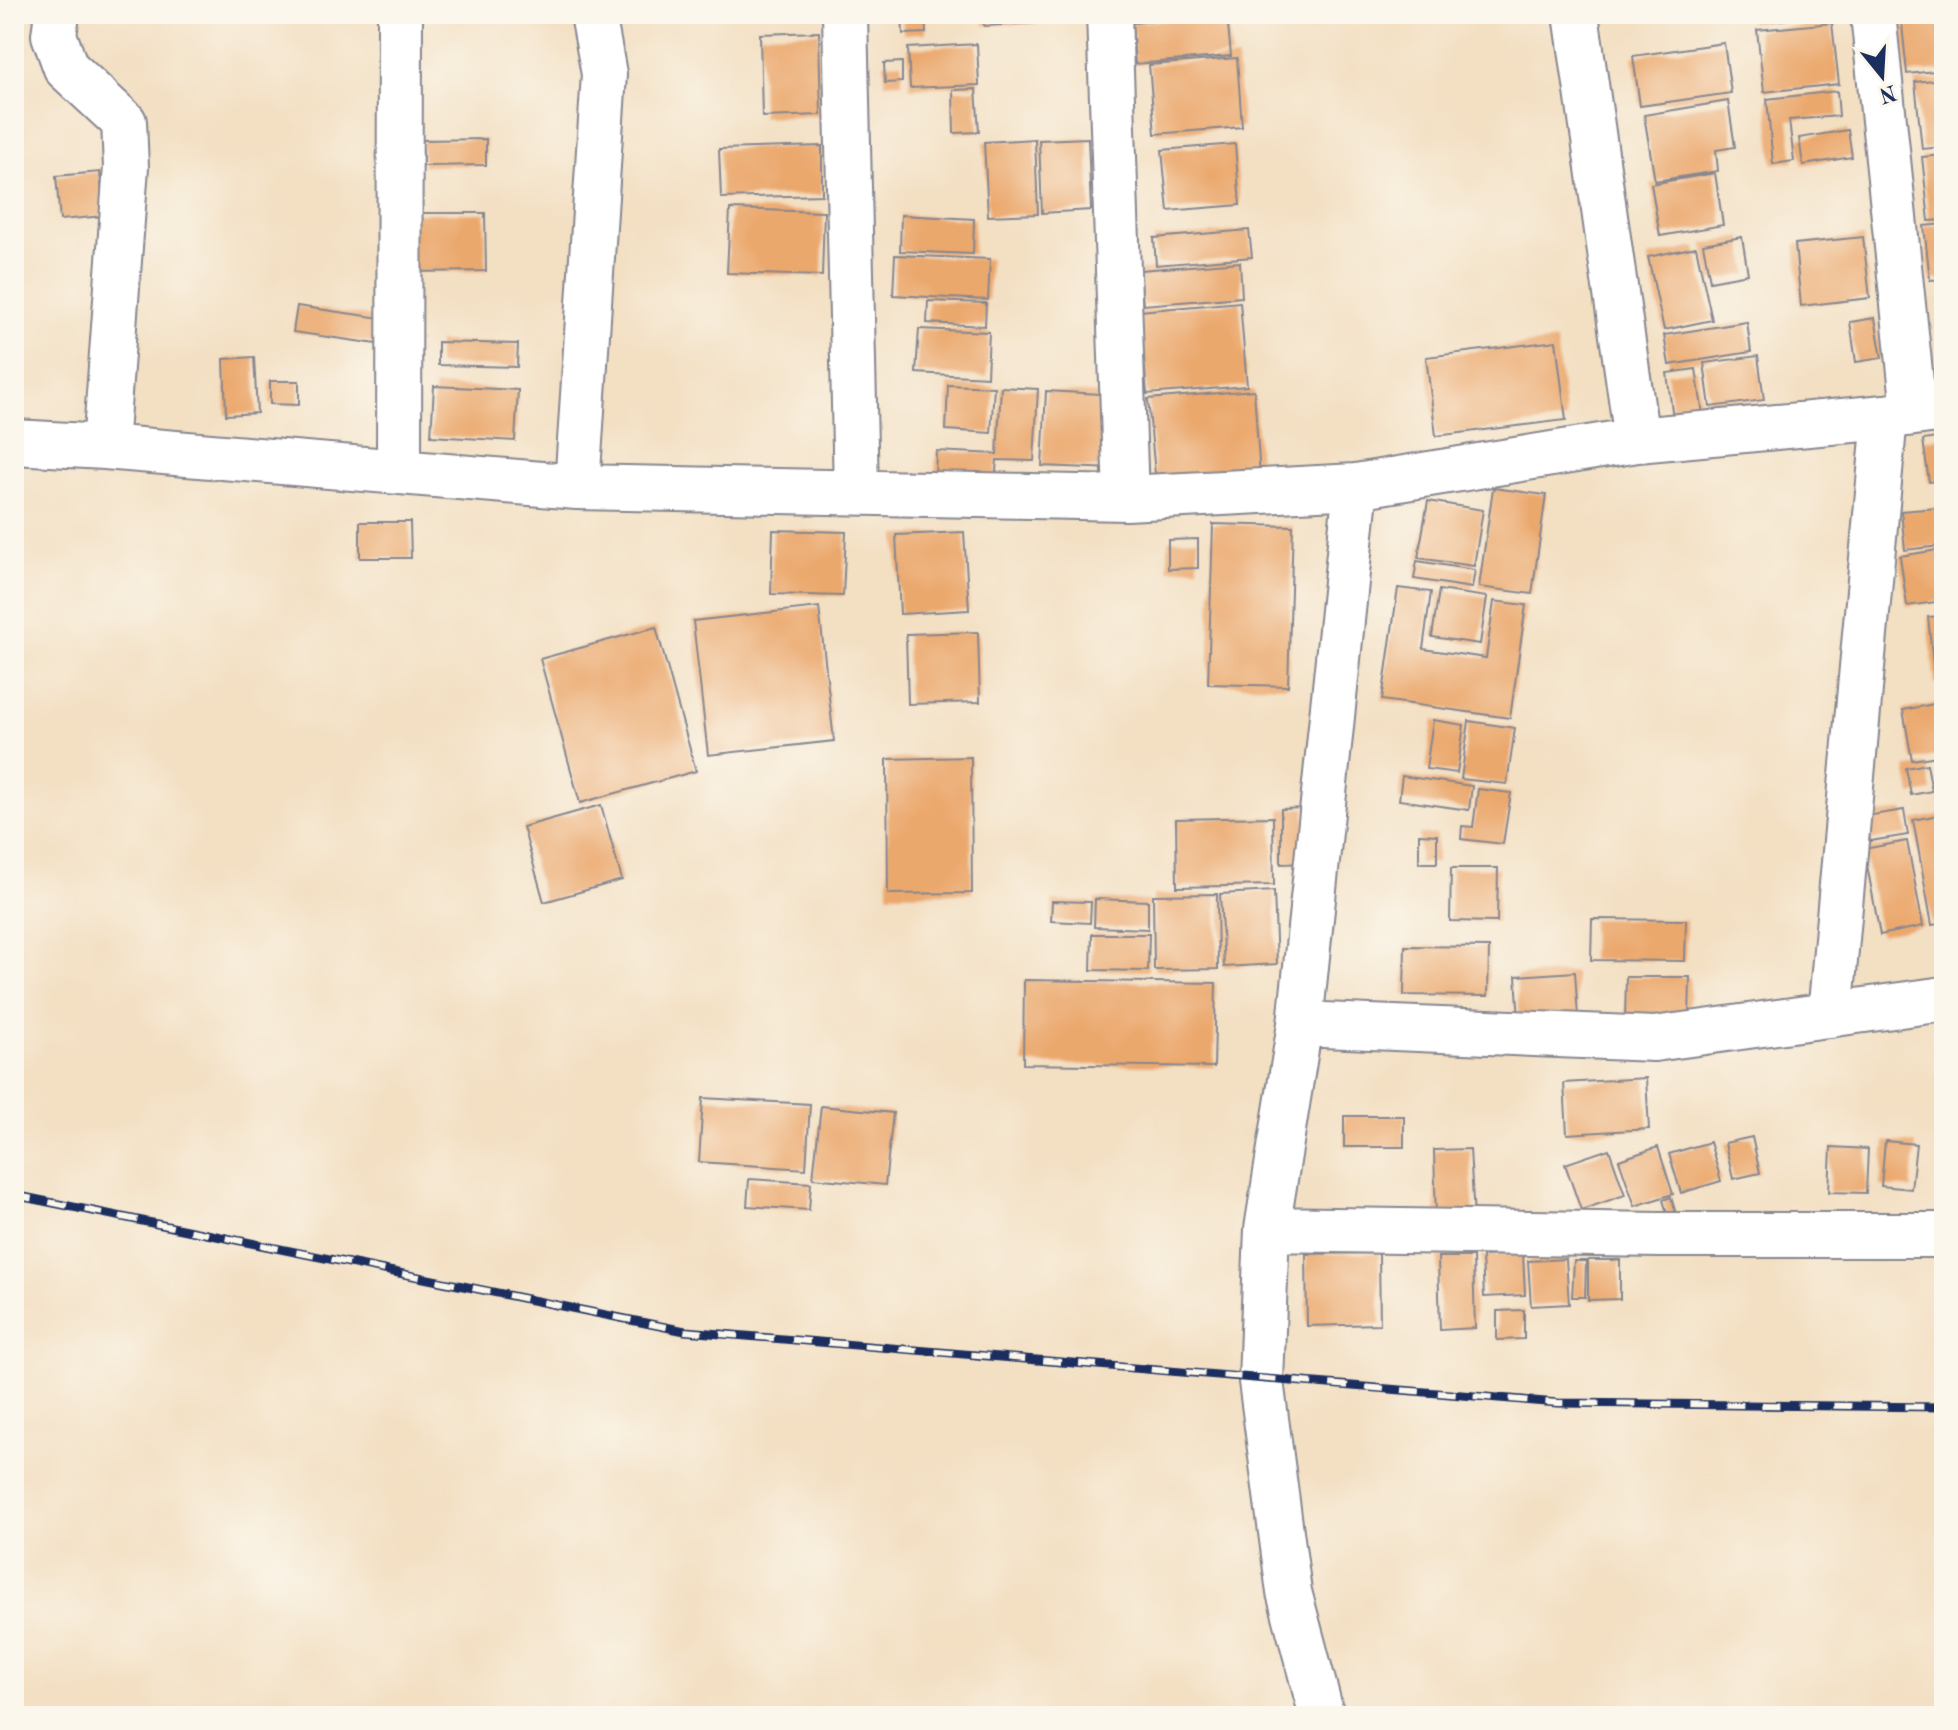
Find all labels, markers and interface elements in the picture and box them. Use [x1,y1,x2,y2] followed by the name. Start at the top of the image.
[1842,36,1922,116] north arrow
[1876,80,1899,106] text: N

